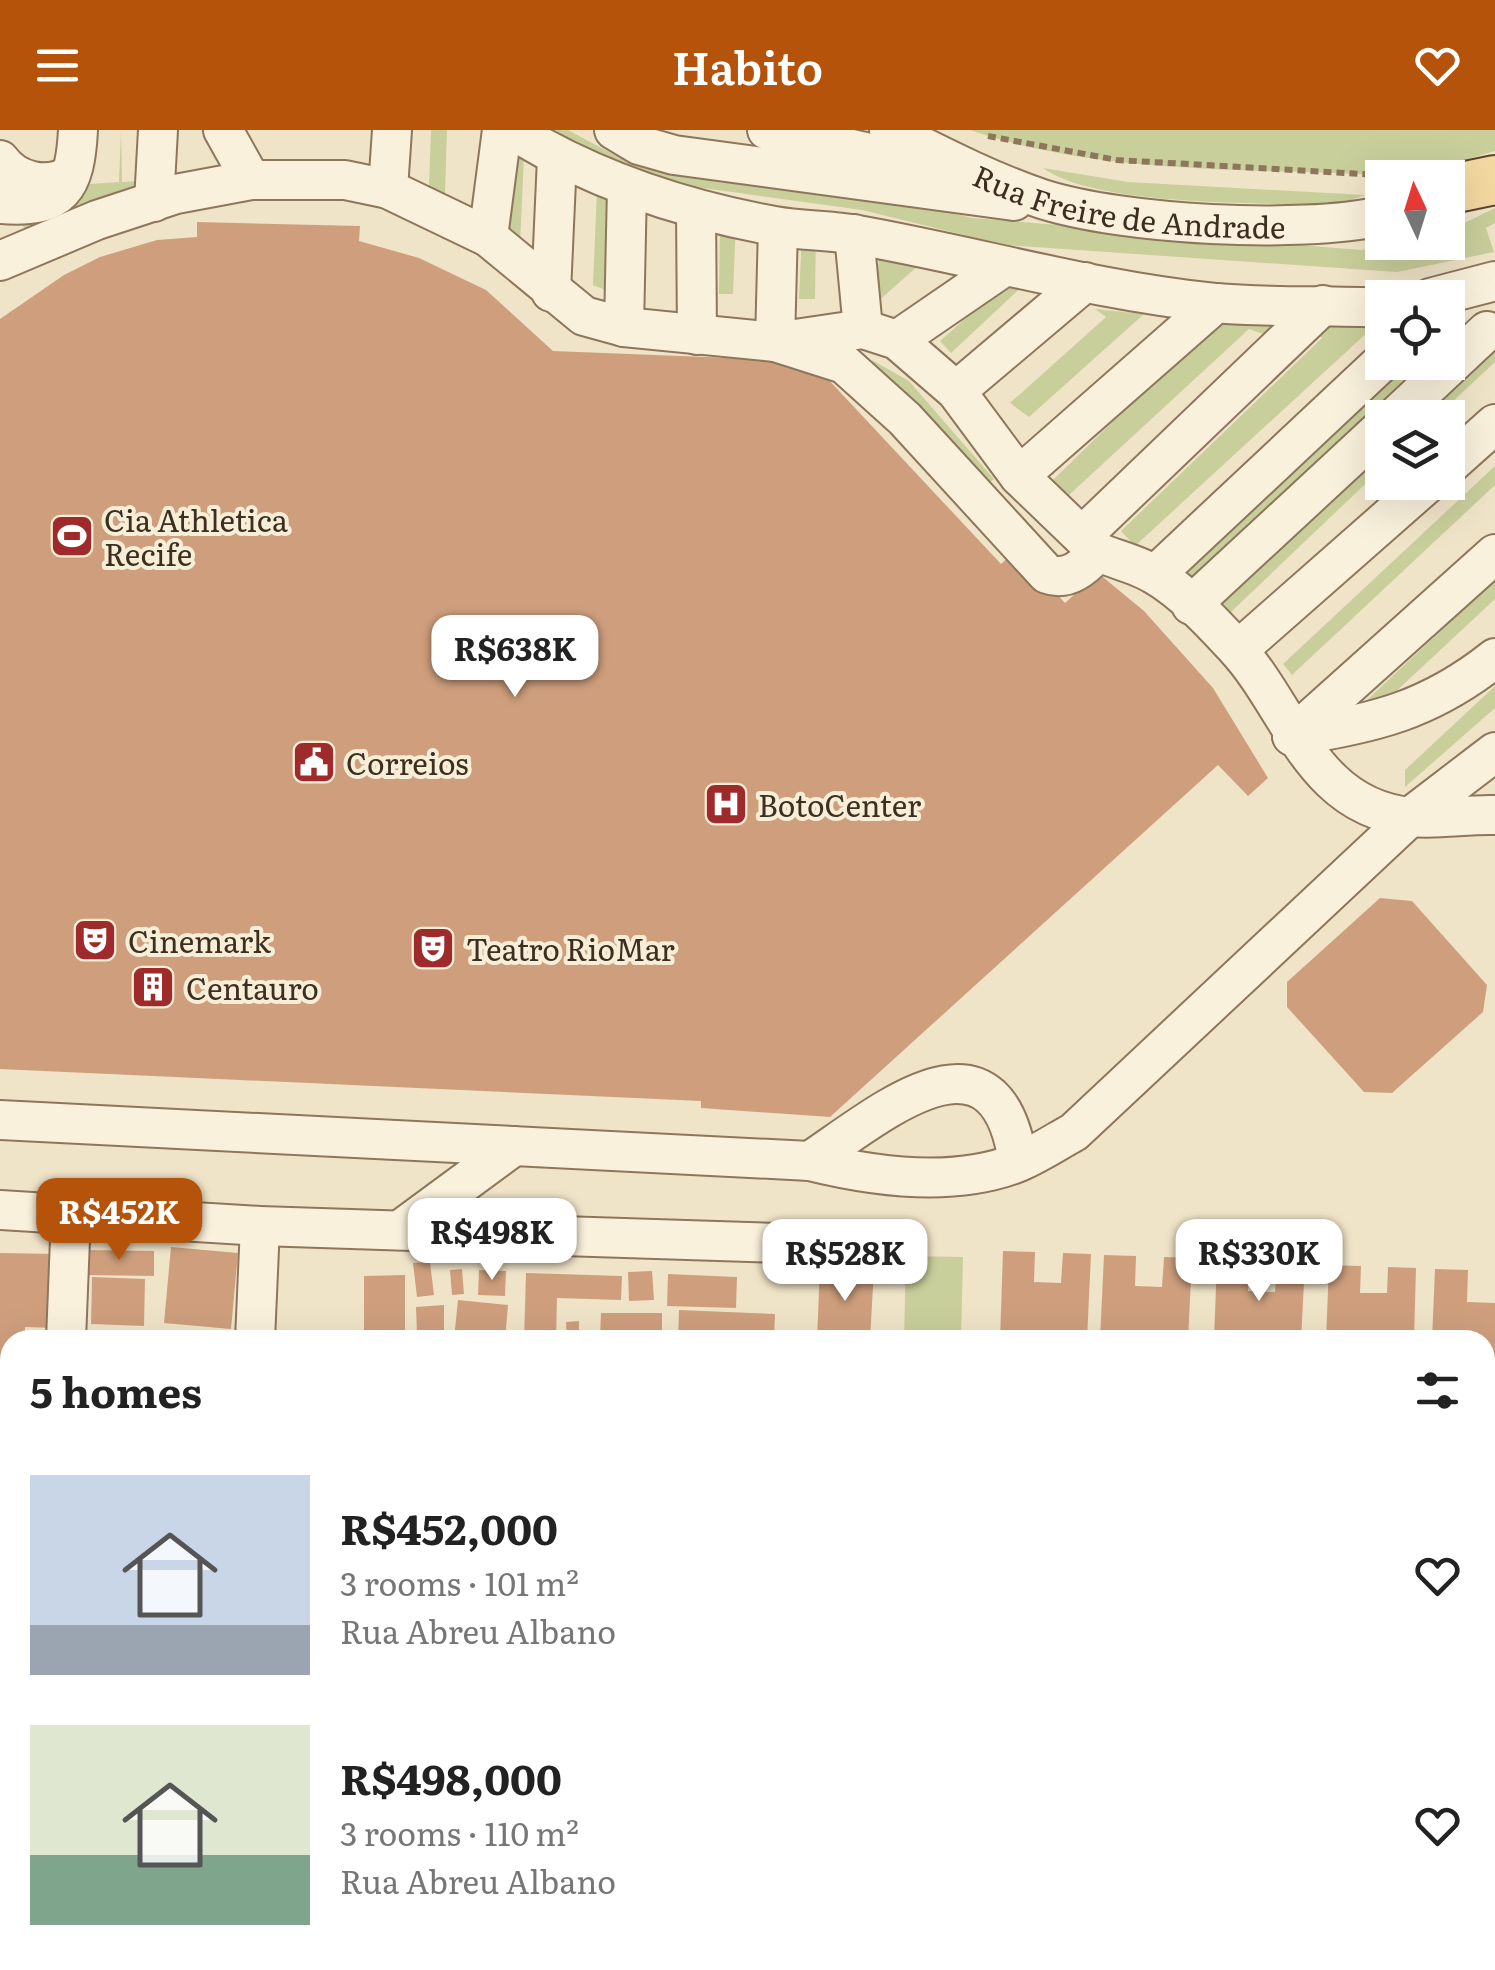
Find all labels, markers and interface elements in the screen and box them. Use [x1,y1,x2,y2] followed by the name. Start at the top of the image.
[672,32,823,99] text: Habito
[30,38,85,93] icon: menu
[1410,38,1465,93] icon: heart
[967,152,1286,247] street label: Rua Freire de Andrade
[1365,160,1465,260] north arrow
[1365,160,1465,500] map controls
[1365,280,1465,380] button: locate
[1365,400,1465,500] button: layers
[104,497,289,575] place label: Cia Athletica Recife
[49,513,95,559] sports icon: Cia Athletica Recife
[434,615,596,700] pin: R$638K
[453,623,577,671] text: R$638K
[291,739,337,785] public building icon: Correios
[346,740,469,784] place label: Correios
[703,781,749,827] hospital icon: BotoCenter
[758,782,921,826] place label: BotoCenter
[72,917,118,963] theatre icon: Cinemark
[128,918,271,962] place label: Cinemark
[410,925,456,971] theatre icon: Teatro RioMar
[466,926,675,970] place label: Teatro RioMar
[130,964,176,1010] building icon: Centauro
[186,965,319,1009] place label: Centauro
[38,1178,200,1263] pin: R$452K
[58,1186,180,1234] text: R$452K
[411,1198,573,1283] pin: R$498K
[430,1206,554,1254] text: R$498K
[764,1219,926,1304] pin: R$528K
[1178,1219,1340,1304] pin: R$330K
[784,1227,906,1275] text: R$528K
[1198,1227,1320,1275] text: R$330K
[30,1359,202,1421] text: 5 homes
[1410,1363,1465,1418] icon: filters
[340,1496,558,1558] text: R$452,000
[110,1515,230,1635] icon: home
[1410,1548,1465,1603] icon: heart
[340,1558,579,1606] text: 3 rooms · 101 m²
[340,1606,616,1654] text: Rua Abreu Albano
[340,1746,562,1808] text: R$498,000
[110,1765,230,1885] icon: home
[1410,1798,1465,1853] icon: heart
[340,1808,579,1856] text: 3 rooms · 110 m²
[340,1856,616,1904] text: Rua Abreu Albano

